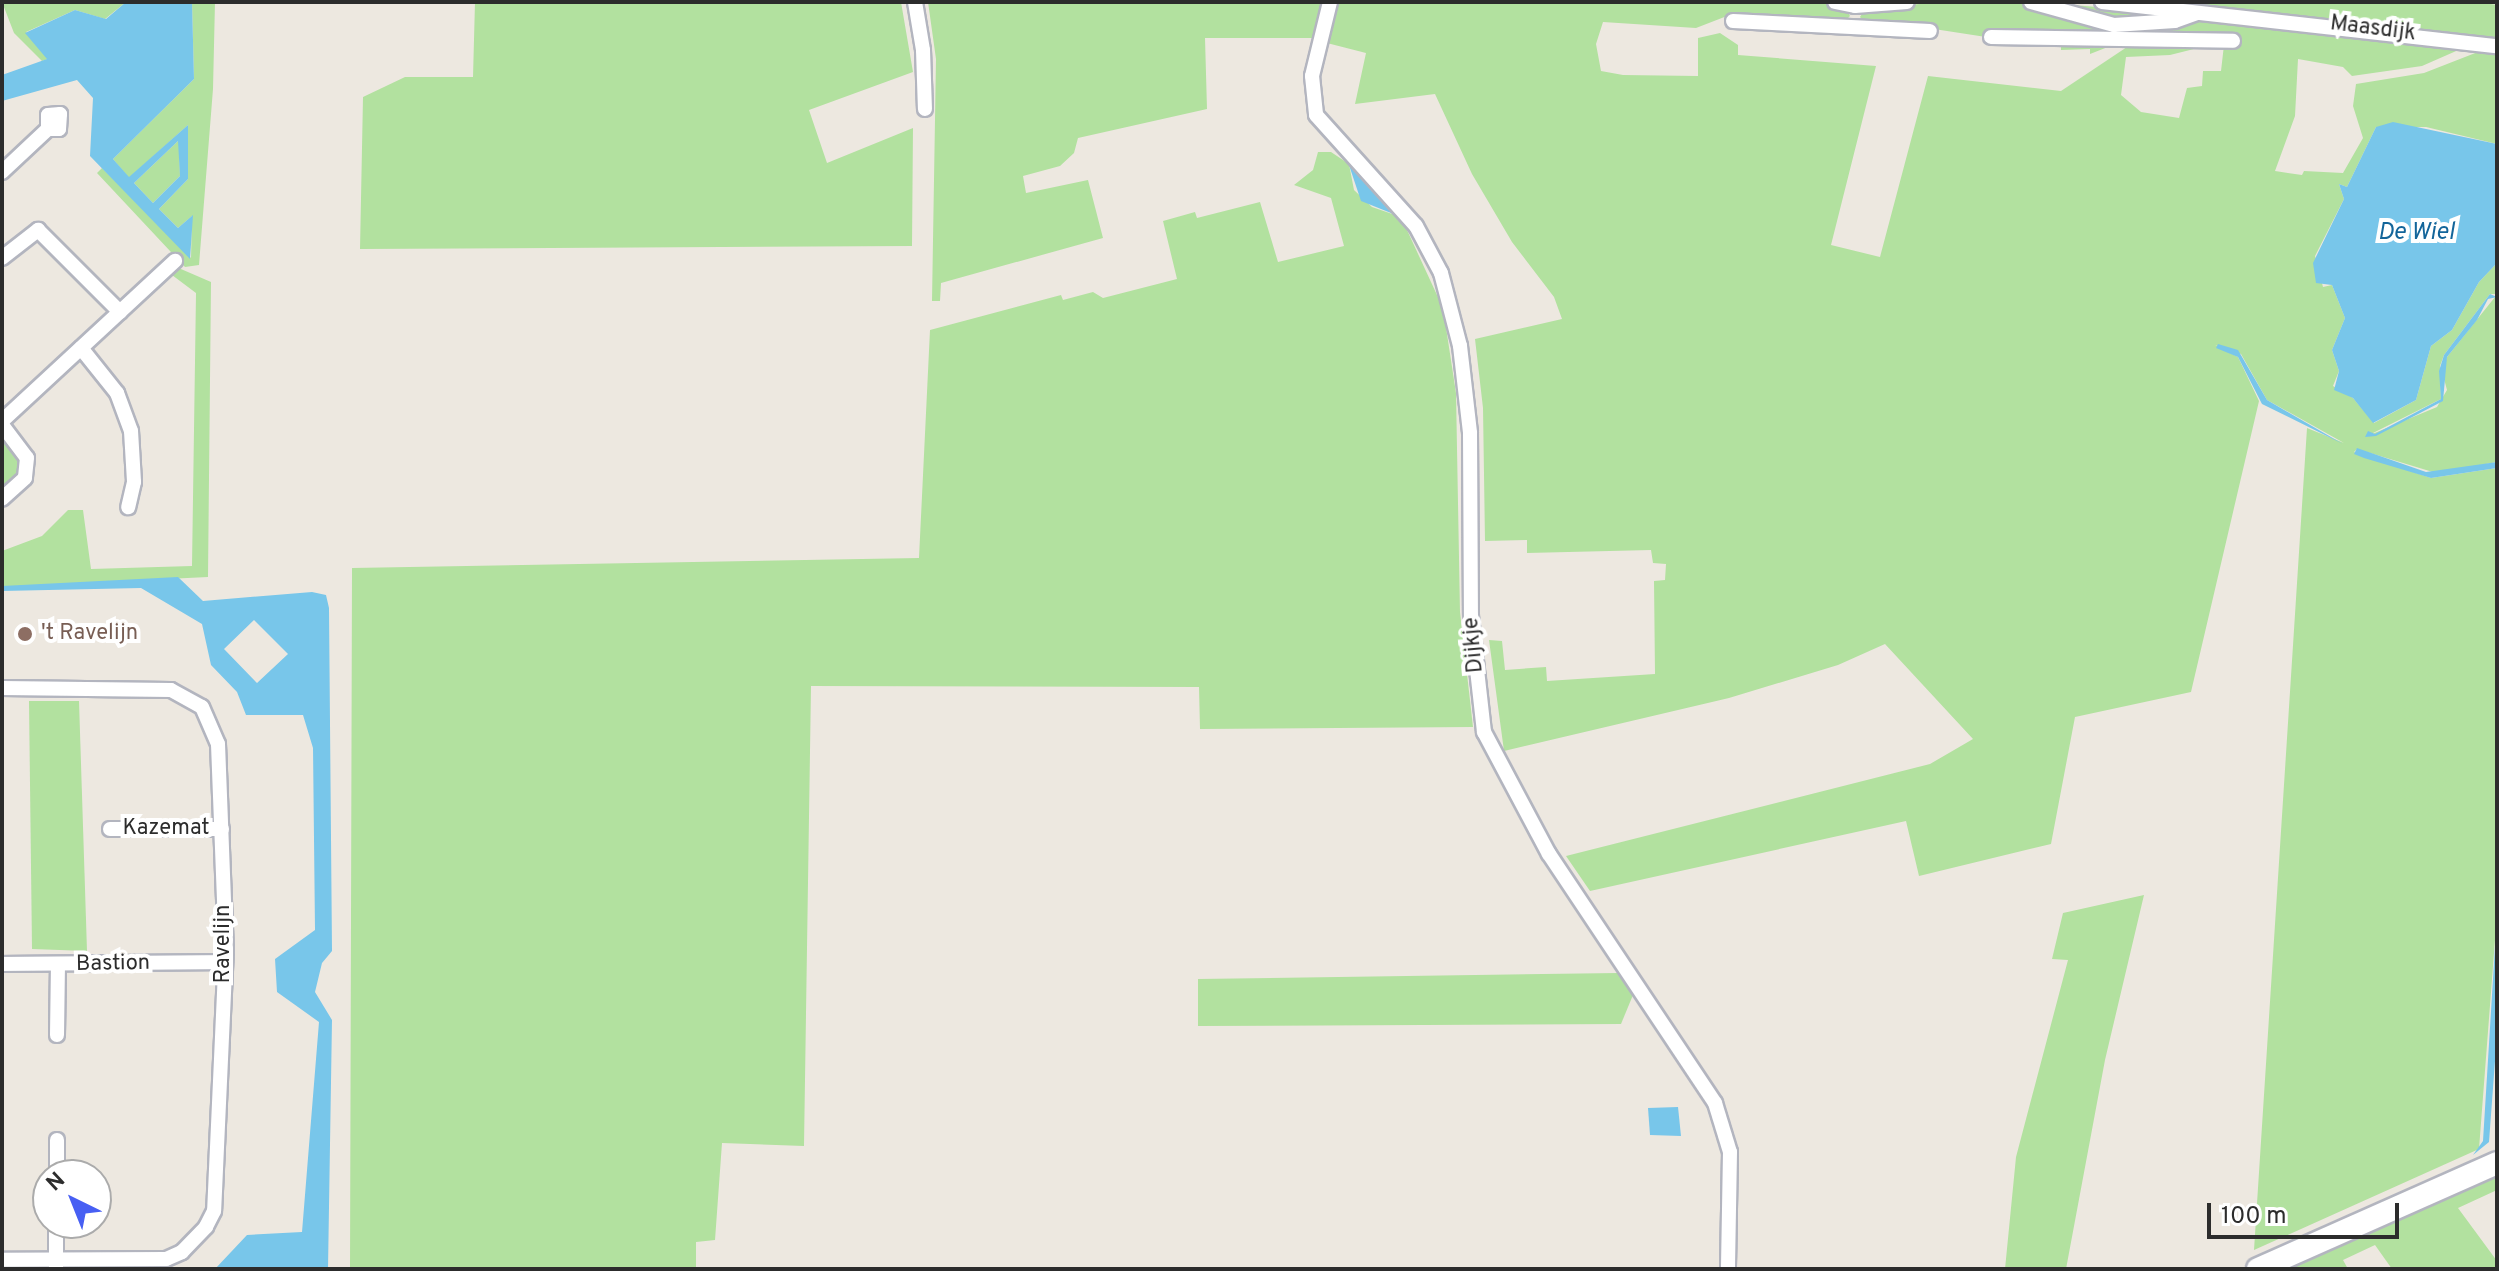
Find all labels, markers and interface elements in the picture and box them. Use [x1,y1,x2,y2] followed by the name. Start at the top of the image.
[2329,11,2417,47] street label: Maasdijk
[2378,220,2454,248] water label: De Wiel
[1458,616,1490,674] street label: Dijkje
[41,621,138,647] place label: 't Ravelijn
[16,625,34,643] marker: 't Ravelijn
[122,816,210,842] street label: Kazemat
[211,905,237,983] street label: Ravelijn
[76,950,150,978] street label: Bastion
[32,1159,112,1239] north arrow
[42,1167,72,1198] text: N
[2211,1187,2403,1237] scale bar
[2221,1202,2287,1232] text: 100 m

